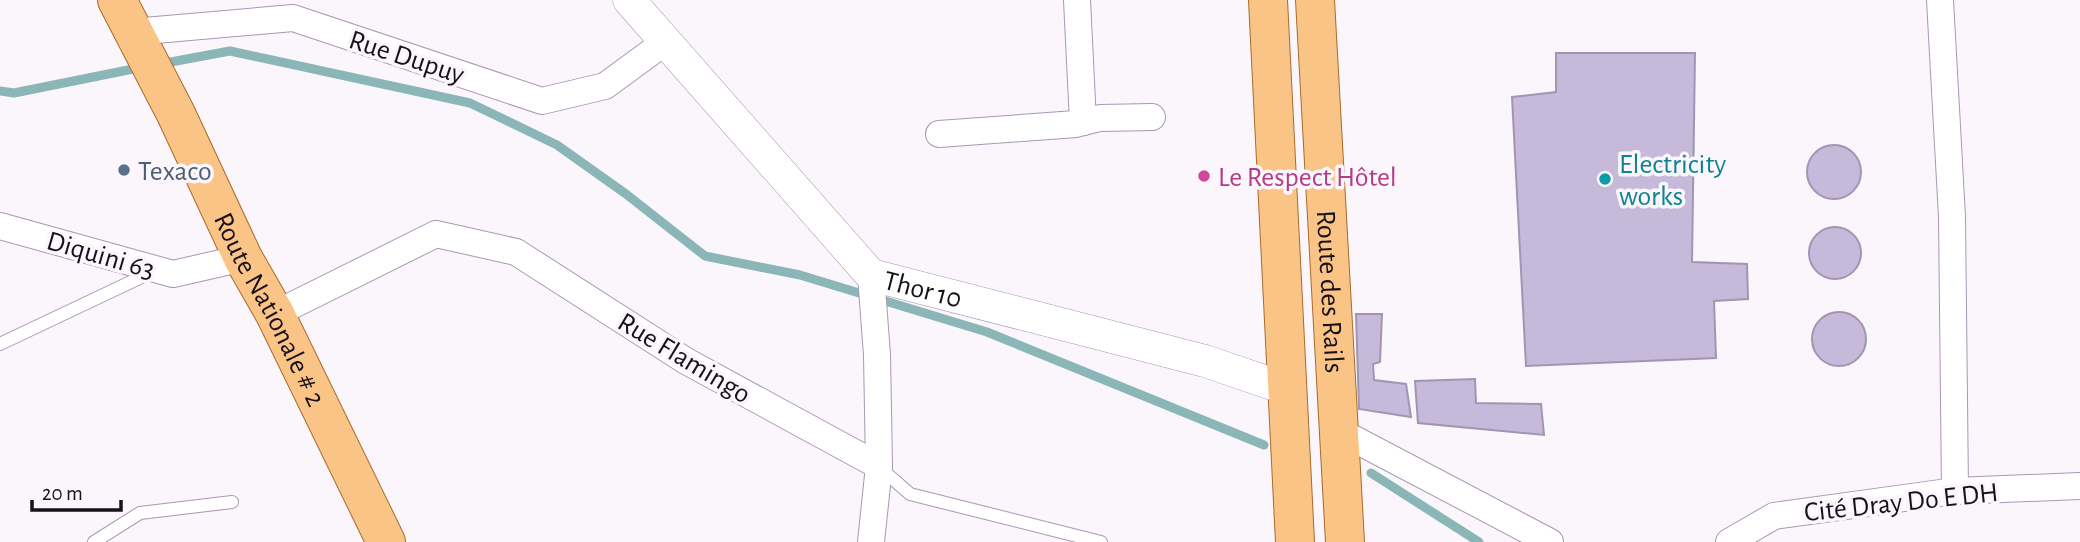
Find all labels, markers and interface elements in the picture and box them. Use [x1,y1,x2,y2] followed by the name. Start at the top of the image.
[345,26,467,90] street label: Rue Dupuy
[1619,151,1726,211] place label: Electricity works
[138,158,212,186] place label: Texaco
[116,162,132,178] marker: Texaco
[1218,164,1397,192] place label: Le Respect Hôtel
[1196,168,1212,184] marker: Le Respect Hôtel
[1597,171,1613,187] marker: Electricity works
[208,209,329,411] street label: Route Nationale # 2
[1311,209,1348,374] street label: Route des Rails
[43,227,158,285] street label: Diquini 63
[880,267,965,314] street label: Thor 10
[613,308,755,409] street label: Rue Flamingo
[32,468,121,512] scale bar
[1803,479,2000,527] street label: Cité Dray Do E DH
[42,483,83,504] text: 20 m

